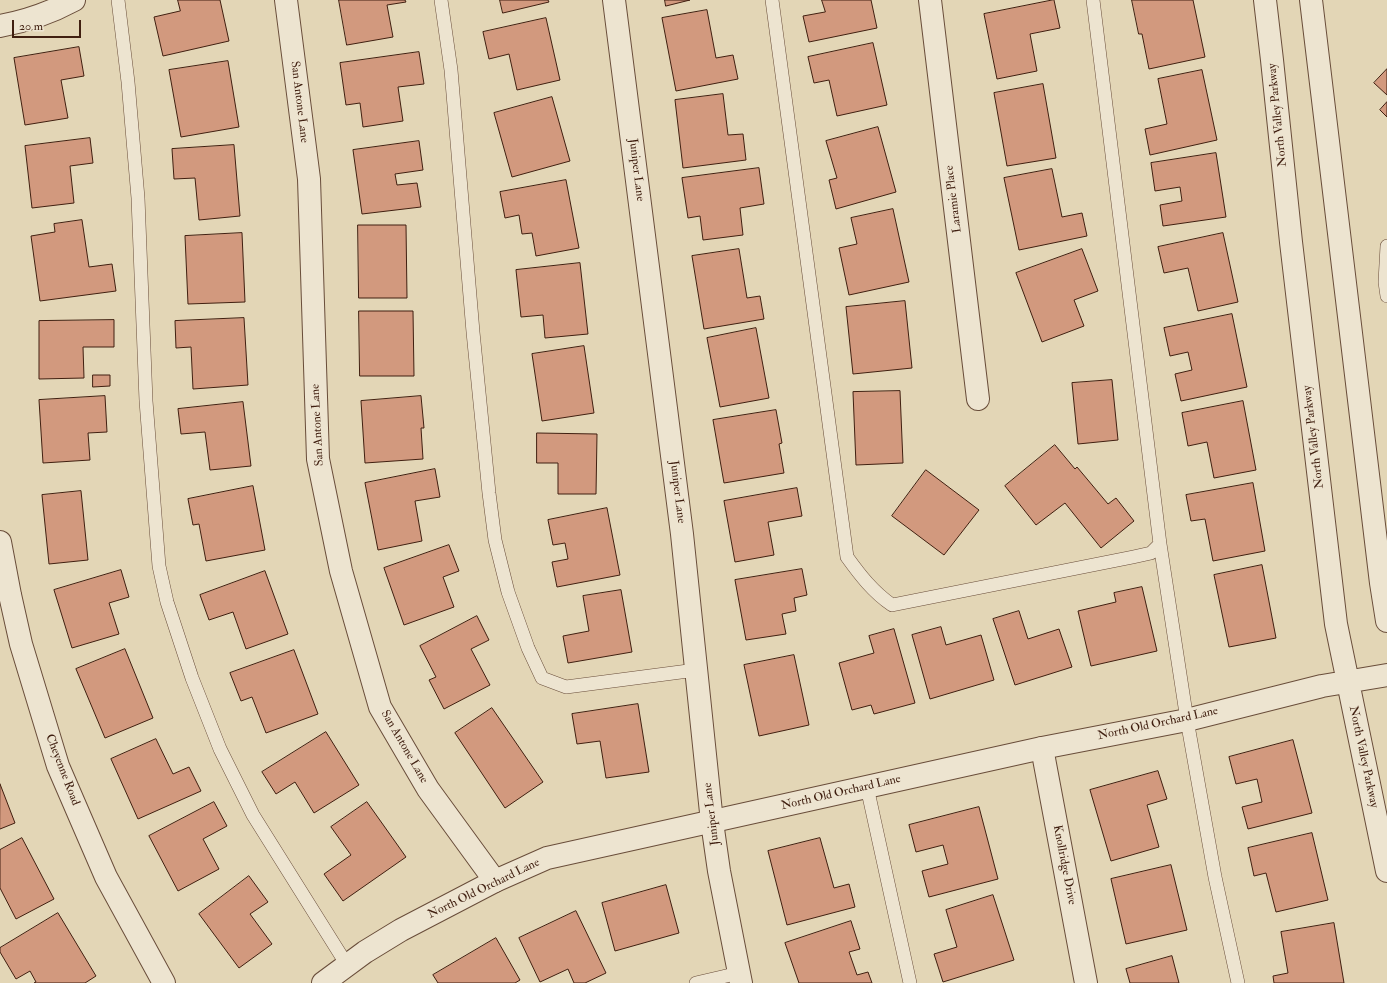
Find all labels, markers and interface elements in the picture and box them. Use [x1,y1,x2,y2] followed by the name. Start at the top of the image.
[14,12,83,38] scale bar
[19,19,43,34] text: 20 m
[287,60,311,144] street label: San Antone Lane
[1265,63,1291,167] street label: North Valley Parkway
[625,138,647,202] street label: Juniper Lane
[943,164,965,234] street label: Laramie Place
[309,384,327,466] street label: San Antone Lane
[1301,385,1327,489] street label: North Valley Parkway
[666,460,688,524] street label: Juniper Lane
[1097,704,1219,744] street label: North Old Orchard Lane
[1345,705,1381,809] street label: North Valley Parkway
[377,708,431,786] street label: San Antone Lane
[42,732,82,808] street label: Cheyenne Road
[780,772,902,814] street label: North Old Orchard Lane
[701,782,723,846] street label: Juniper Lane
[1049,824,1079,906] street label: Knollridge Drive
[426,856,542,922] street label: North Old Orchard Lane

